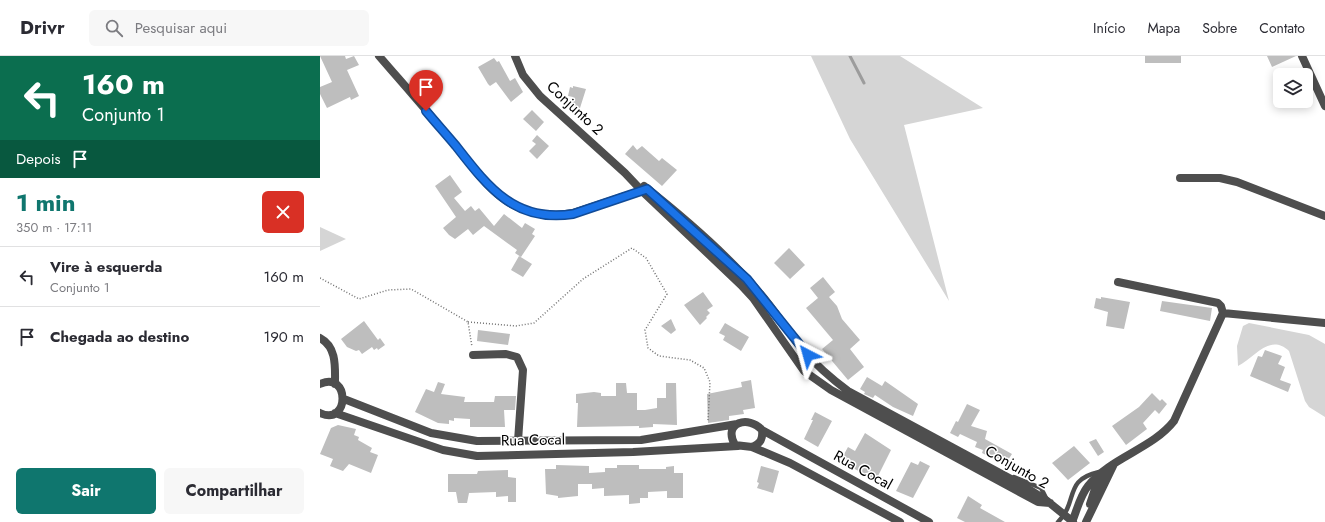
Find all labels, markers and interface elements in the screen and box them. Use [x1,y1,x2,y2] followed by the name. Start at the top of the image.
[89,10,369,46] search box
[20,14,65,41] text: Drivr
[103,17,125,39] icon: search
[135,17,227,39] text: Pesquisar aqui
[1093,18,1125,38] text: Início
[1147,18,1180,38] text: Mapa
[1202,18,1237,38] text: Sobre
[1259,18,1305,38] text: Contato
[82,64,165,105] text: 160 m
[1273,68,1313,108] map controls
[1273,68,1313,108] button: layers
[409,70,443,111] pin
[16,72,68,124] icon: left
[415,76,437,98] icon: arrive
[542,76,608,140] street label: Conjunto 2
[82,102,165,128] text: Conjunto 1
[16,148,61,170] text: Depois
[69,148,91,170] icon: arrive
[16,185,76,220] text: 1 min
[262,191,304,233] button: close
[16,218,92,237] text: 350 m · 17:11
[50,256,162,278] text: Vire à esquerda
[16,266,38,288] icon: left
[263,266,304,288] text: 160 m
[50,278,110,297] text: Conjunto 1
[16,326,38,348] icon: arrive
[50,326,189,348] text: Chegada ao destino
[263,326,304,348] text: 190 m
[787,334,829,376] position arrow
[501,428,565,452] street label: Rua Cocal
[981,440,1053,494] street label: Conjunto 2
[830,445,896,495] street label: Rua Cocal
[16,468,156,514] button: Sair
[164,468,304,514] button: Compartilhar

